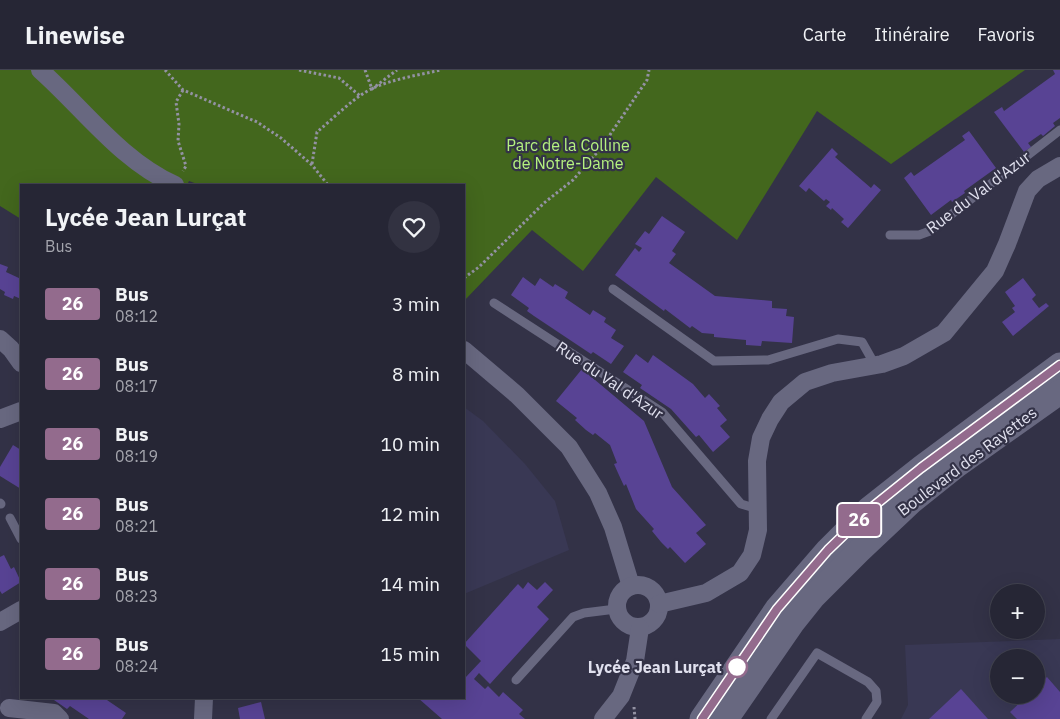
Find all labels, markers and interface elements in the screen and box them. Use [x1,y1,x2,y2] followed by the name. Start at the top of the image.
[25,19,125,51] text: Linewise
[803,23,846,46] text: Carte
[874,23,950,46] text: Itinéraire
[978,23,1035,46] text: Favoris
[506,135,630,173] park label: Parc de la Colline de Notre-Dame
[922,146,1034,238] street label: Rue du Val d'Azur
[45,201,247,233] text: Lycée Jean Lurçat
[388,201,440,253] button: heart
[45,236,72,256] text: Bus
[115,282,149,306] text: Bus
[62,292,83,315] text: 26
[392,292,440,316] text: 3 min
[115,306,158,326] text: 08:12
[553,337,668,423] street label: Rue du Val d'Azur
[115,352,149,376] text: Bus
[62,362,83,385] text: 26
[392,362,440,386] text: 8 min
[115,376,158,396] text: 08:17
[893,402,1041,520] street label: Boulevard des Rayettes
[115,422,149,446] text: Bus
[62,432,83,455] text: 26
[381,432,440,456] text: 10 min
[115,446,158,466] text: 08:19
[115,492,149,516] text: Bus
[62,502,83,525] text: 26
[381,502,440,526] text: 12 min
[836,504,882,536] line badge: 26
[848,508,870,531] text: 26
[115,516,158,536] text: 08:21
[115,562,149,586] text: Bus
[62,572,83,595] text: 26
[381,572,440,596] text: 14 min
[990,584,1045,704] map controls
[990,584,1045,639] button: +
[115,586,158,606] text: 08:23
[115,632,149,656] text: Bus
[62,642,83,665] text: 26
[381,642,440,666] text: 15 min
[990,649,1045,704] button: −
[115,656,158,676] text: 08:24
[726,656,748,678] marker: Lycée Jean Lurçat
[588,657,722,677] place label: Lycée Jean Lurçat

